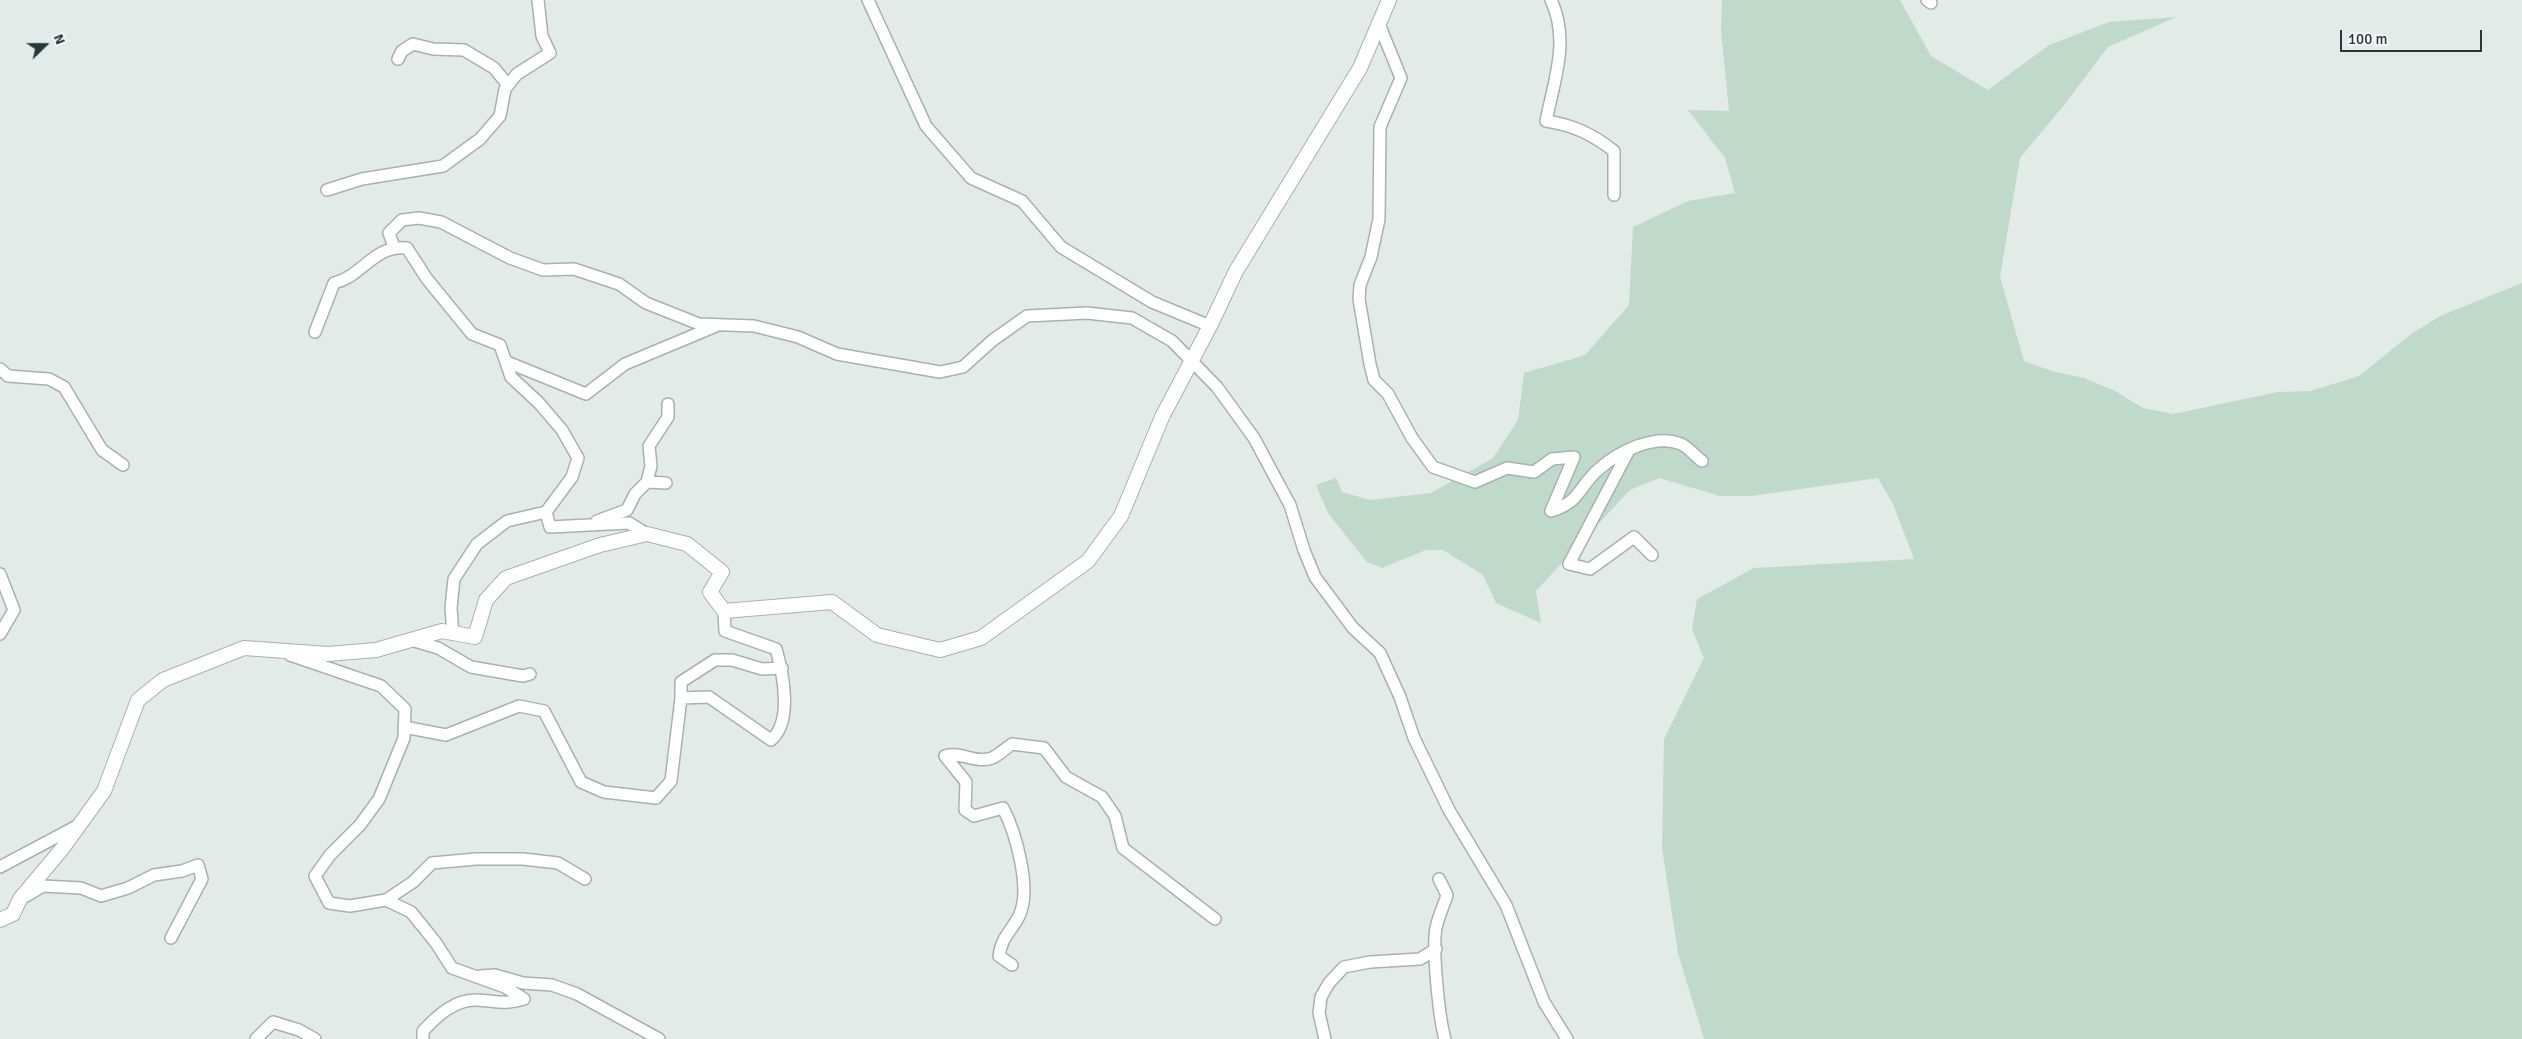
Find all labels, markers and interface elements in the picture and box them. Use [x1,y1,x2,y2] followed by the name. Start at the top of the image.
[20,20,70,70] north arrow
[2342,20,2484,52] scale bar
[2348,30,2388,48] text: 100 m
[50,31,69,47] text: N

